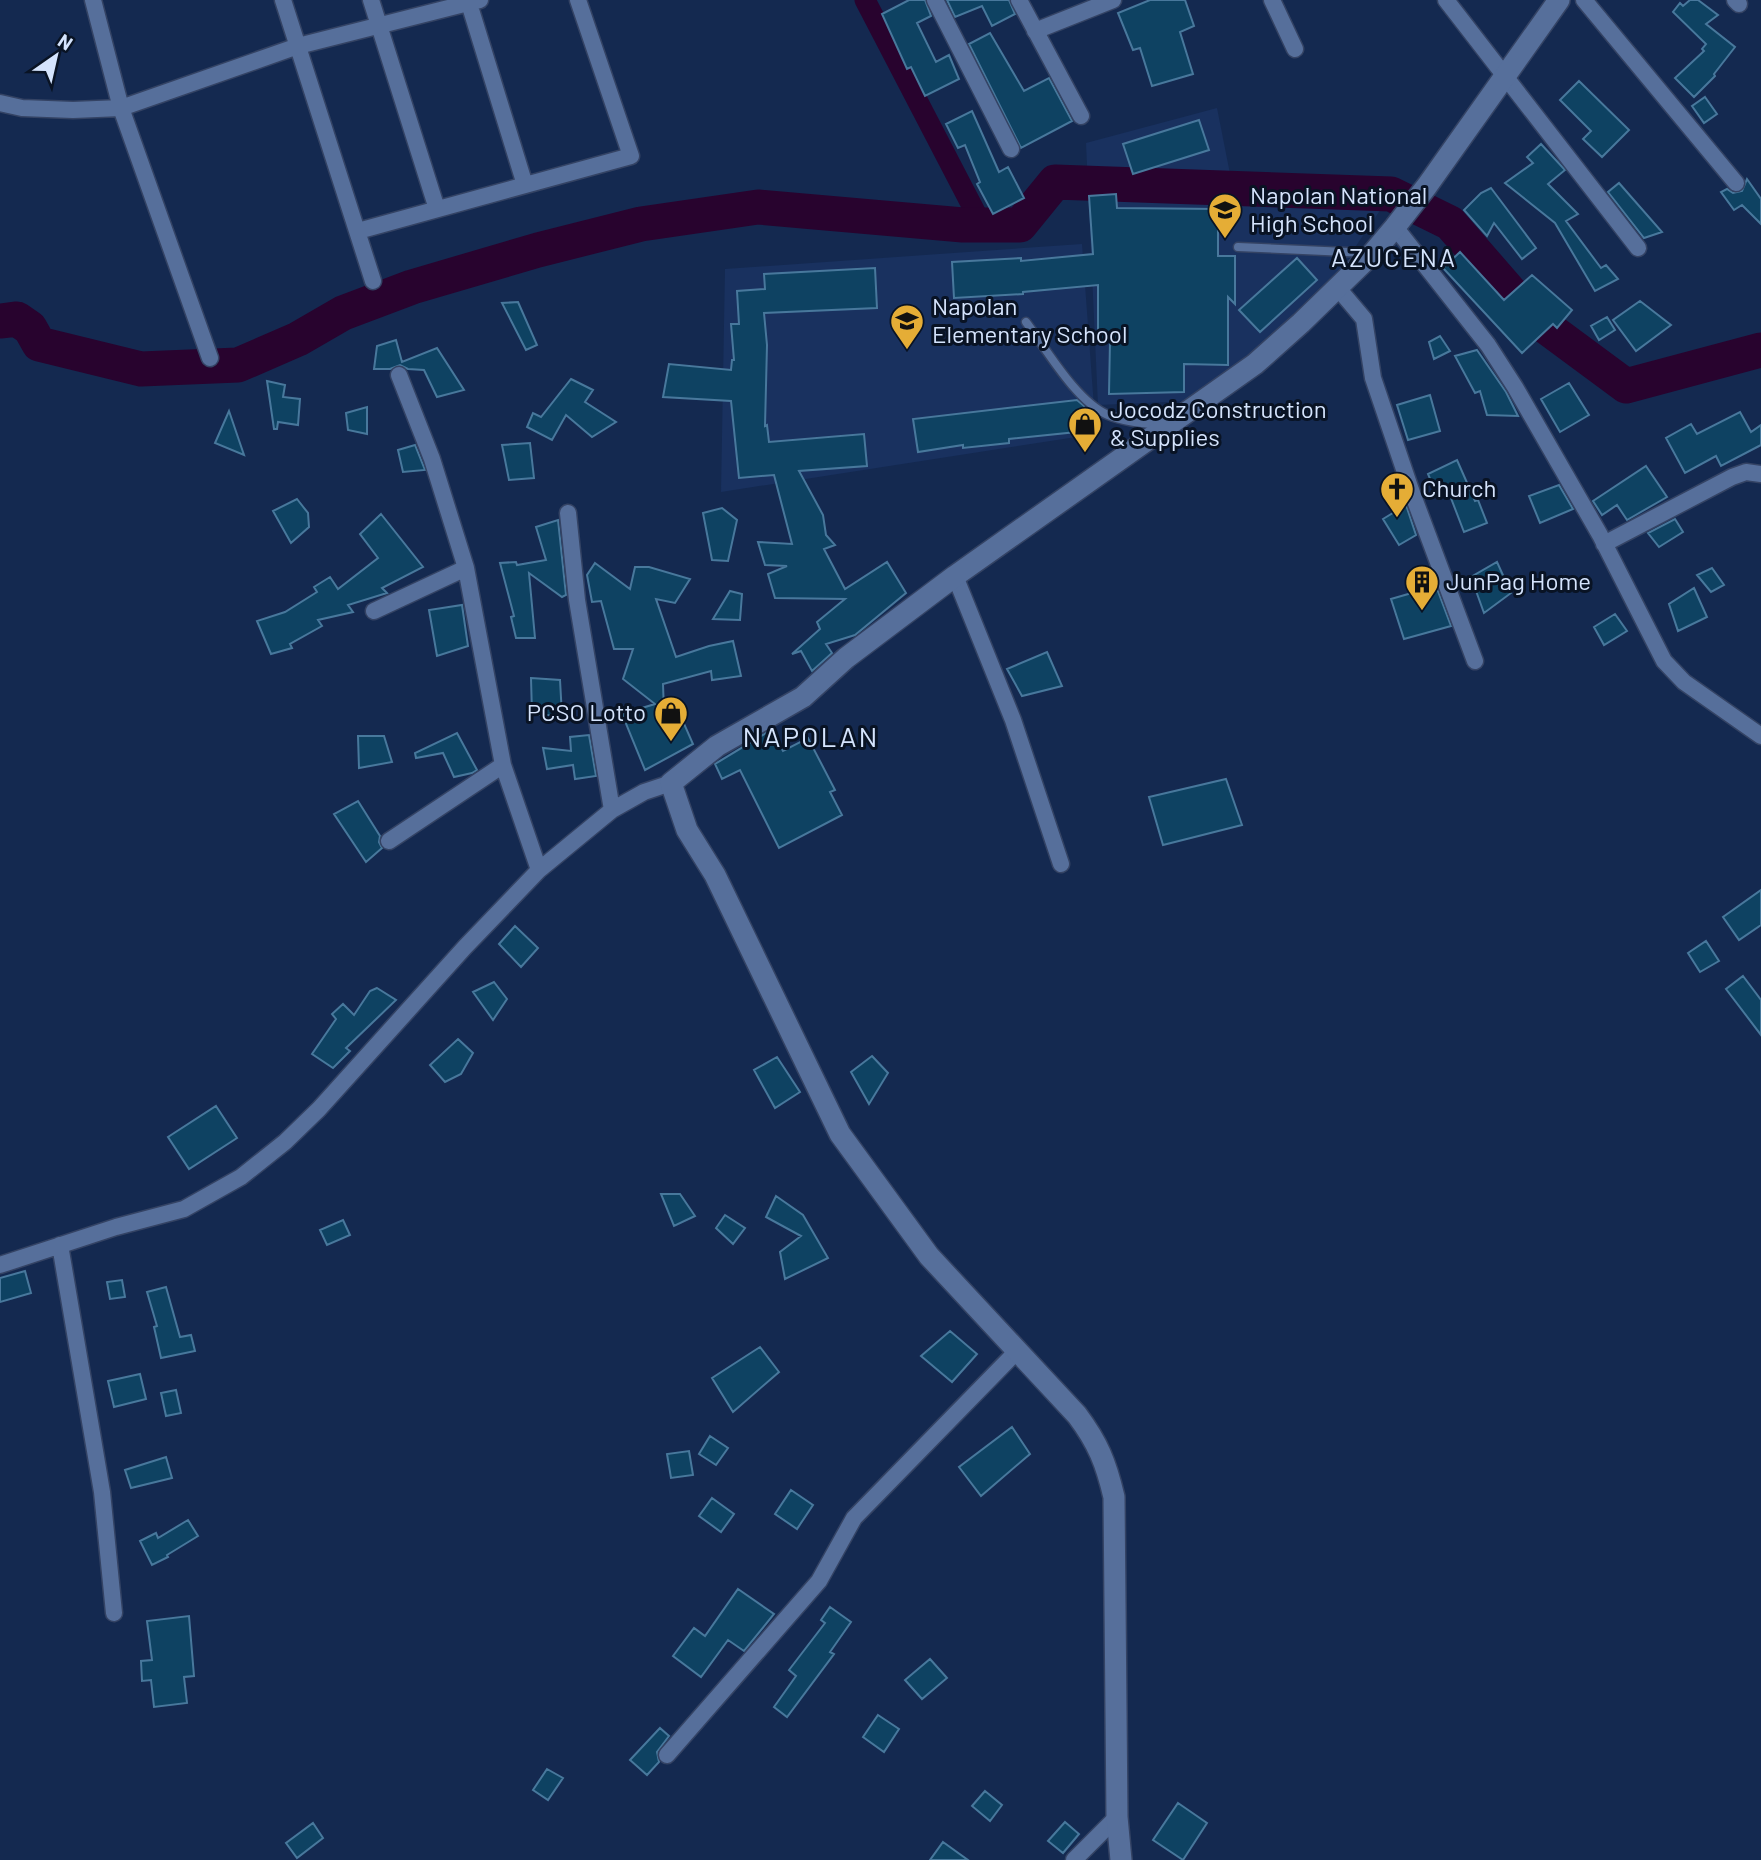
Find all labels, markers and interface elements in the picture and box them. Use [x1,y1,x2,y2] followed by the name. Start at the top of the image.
[21,21,91,91] north arrow
[54,28,77,55] text: N
[1250,180,1427,237] place label: Napolan National High School
[1206,191,1244,240] school or university icon: Napolan National High School
[1331,241,1457,272] district label: AZUCENA
[932,291,1127,348] place label: Napolan Elementary School
[888,302,926,351] school or university icon: Napolan Elementary School
[1110,394,1327,451] place label: Jocodz Construction & Supplies
[1066,405,1104,454] shop icon: Jocodz Construction & Supplies
[1378,470,1416,519] church icon: Church
[1422,473,1496,502] place label: Church
[1403,563,1441,612] building icon: JunPag Home
[1446,566,1591,595] place label: JunPag Home
[652,694,690,743] shop icon: PCSO Lotto
[527,697,646,726] place label: PCSO Lotto
[743,719,879,753] district label: NAPOLAN

